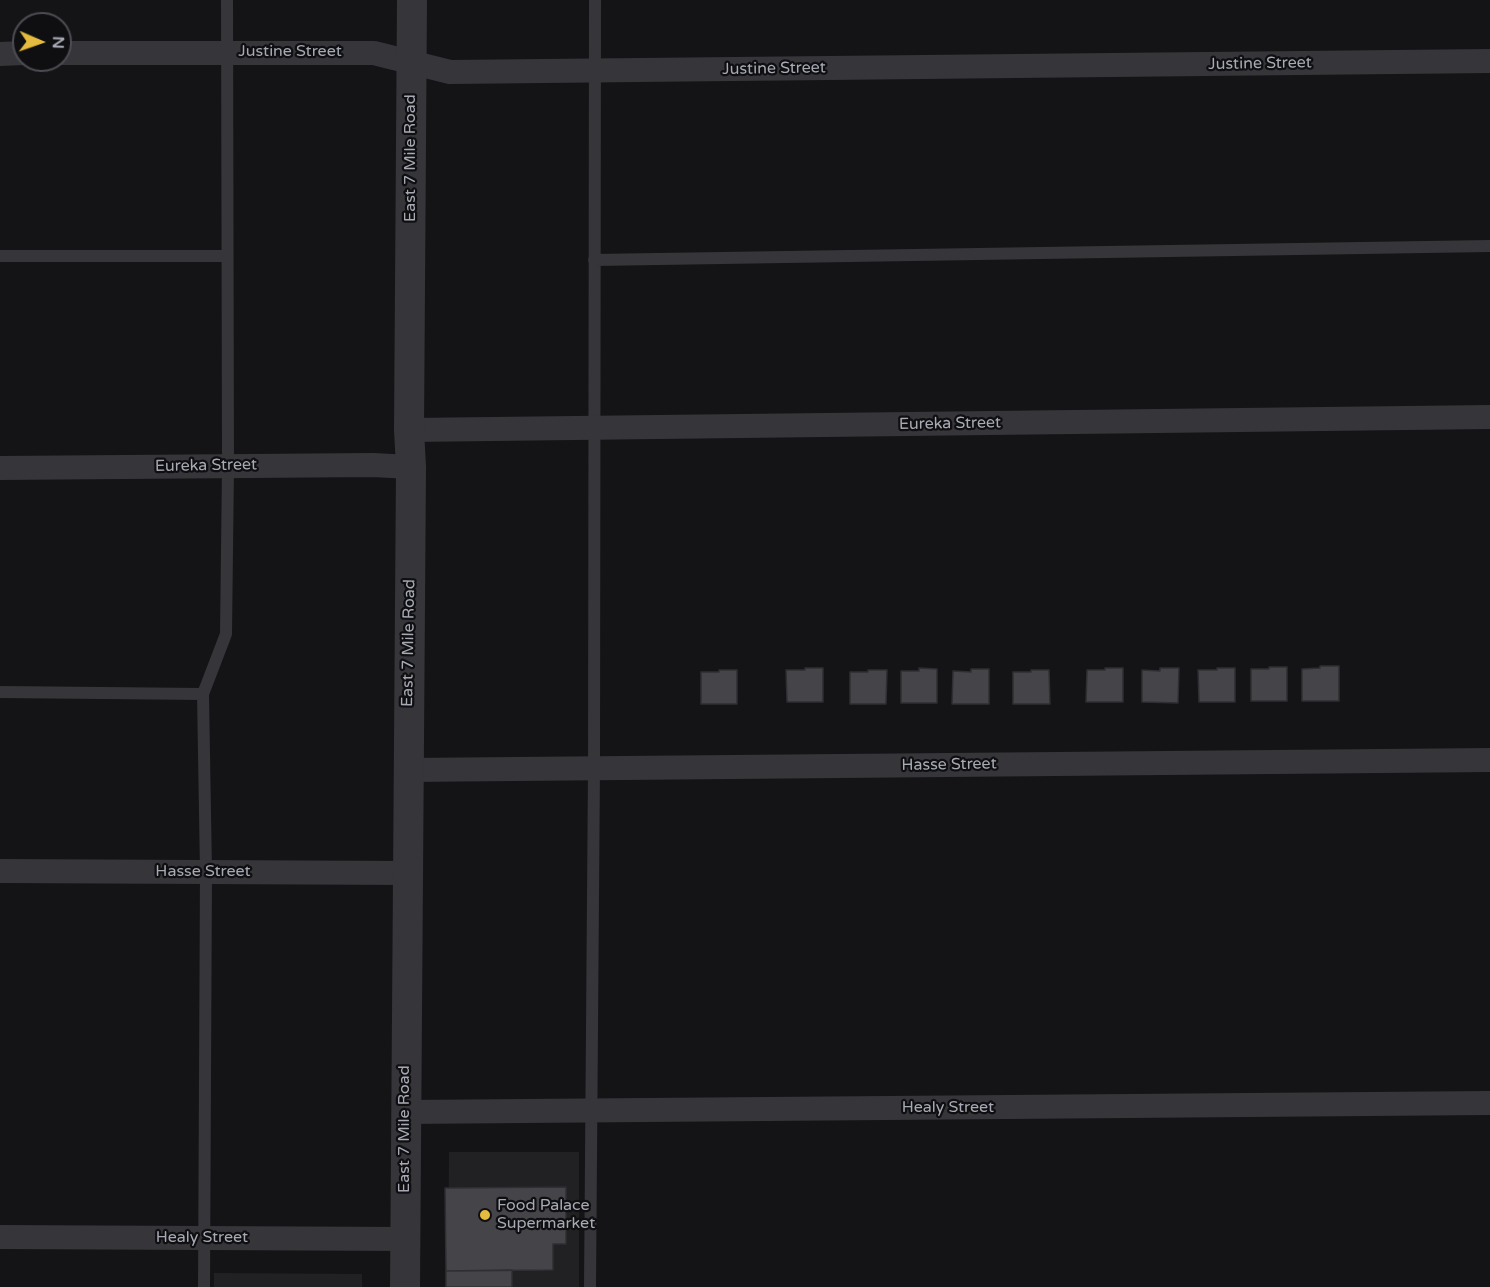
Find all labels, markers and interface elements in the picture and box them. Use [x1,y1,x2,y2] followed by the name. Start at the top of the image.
[12,12,72,72] north arrow
[48,36,68,49] text: N
[238,42,342,62] street label: Justine Street
[1208,53,1312,75] street label: Justine Street
[722,58,826,80] street label: Justine Street
[401,94,421,222] street label: East 7 Mile Road
[899,414,1001,434] street label: Eureka Street
[155,456,257,476] street label: Eureka Street
[398,579,420,707] street label: East 7 Mile Road
[901,755,997,775] street label: Hasse Street
[155,862,251,882] street label: Hasse Street
[395,1065,415,1193] street label: East 7 Mile Road
[902,1098,994,1118] street label: Healy Street
[497,1196,595,1234] place label: Food Palace Supermarket
[478,1208,492,1222] marker: Food Palace Supermarket
[156,1228,248,1248] street label: Healy Street

